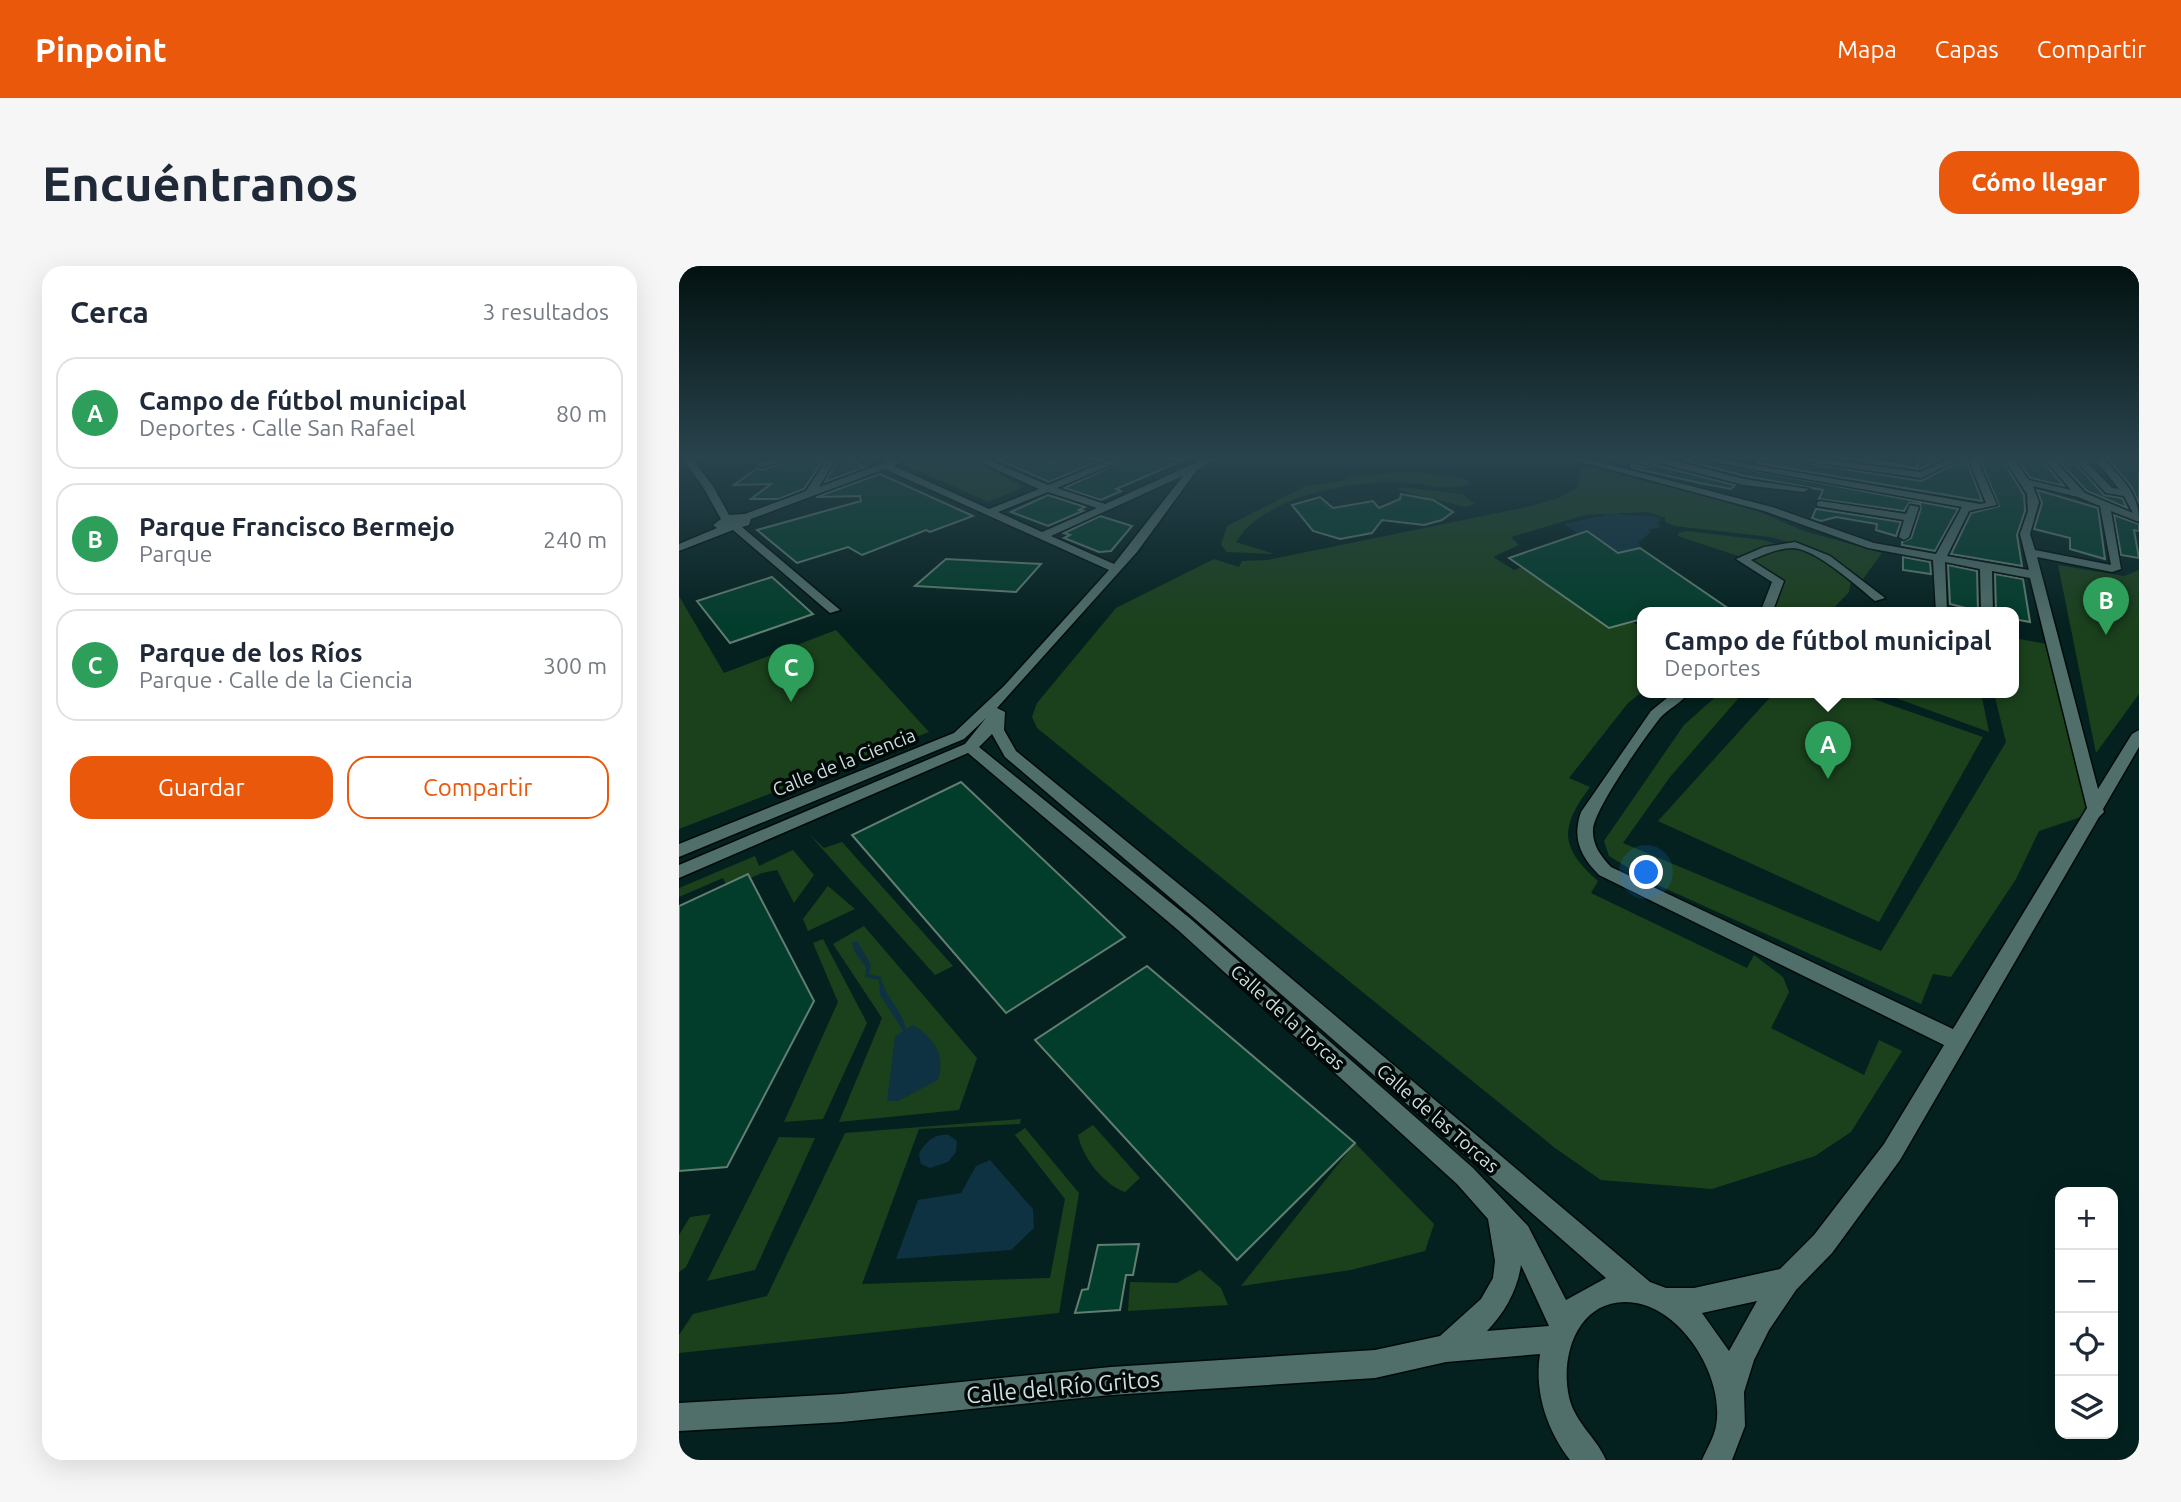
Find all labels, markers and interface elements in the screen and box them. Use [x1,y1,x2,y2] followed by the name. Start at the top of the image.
[35,31,167,68] text: Pinpoint
[1837,36,1897,63] text: Mapa
[1935,36,1999,63] text: Capas
[2037,36,2146,63] text: Compartir
[1939,151,2139,214] button: Cómo llegar
[42,155,358,210] text: Encuéntranos
[70,295,149,329] text: Cerca
[483,299,609,324] text: 3 resultados
[139,386,466,415] text: Campo de fútbol municipal
[87,401,103,426] text: A
[556,401,607,426] text: 80 m
[139,415,415,440] text: Deportes · Calle San Rafael
[139,512,455,541] text: Parque Francisco Bermejo
[87,527,103,552] text: B
[543,527,607,552] text: 240 m
[139,541,212,566] text: Parque
[2083,577,2129,635] pin: B
[1637,607,2019,698] popup
[1664,626,1992,655] text: Campo de fútbol municipal
[139,638,362,667] text: Parque de los Ríos
[768,644,814,702] pin: C
[88,653,102,678] text: C
[543,653,607,678] text: 300 m
[1664,655,1761,680] text: Deportes
[139,667,413,692] text: Parque · Calle de la Ciencia
[1805,721,1851,779] pin: A
[769,723,919,801] street label: Calle de la Ciencia
[70,756,333,819] button: Guardar
[347,756,609,819] button: Compartir
[1629,855,1663,889] your location
[1226,960,1350,1074] street label: Calle de la Torcas
[1373,1059,1503,1177] street label: Calle de las Torcas
[2055,1187,2118,1439] map controls
[2055,1187,2118,1250] button: +
[2055,1250,2118,1313] button: −
[2055,1313,2118,1376] button: locate
[965,1366,1161,1407] street label: Calle del Río Gritos
[2055,1376,2118,1439] button: layers

